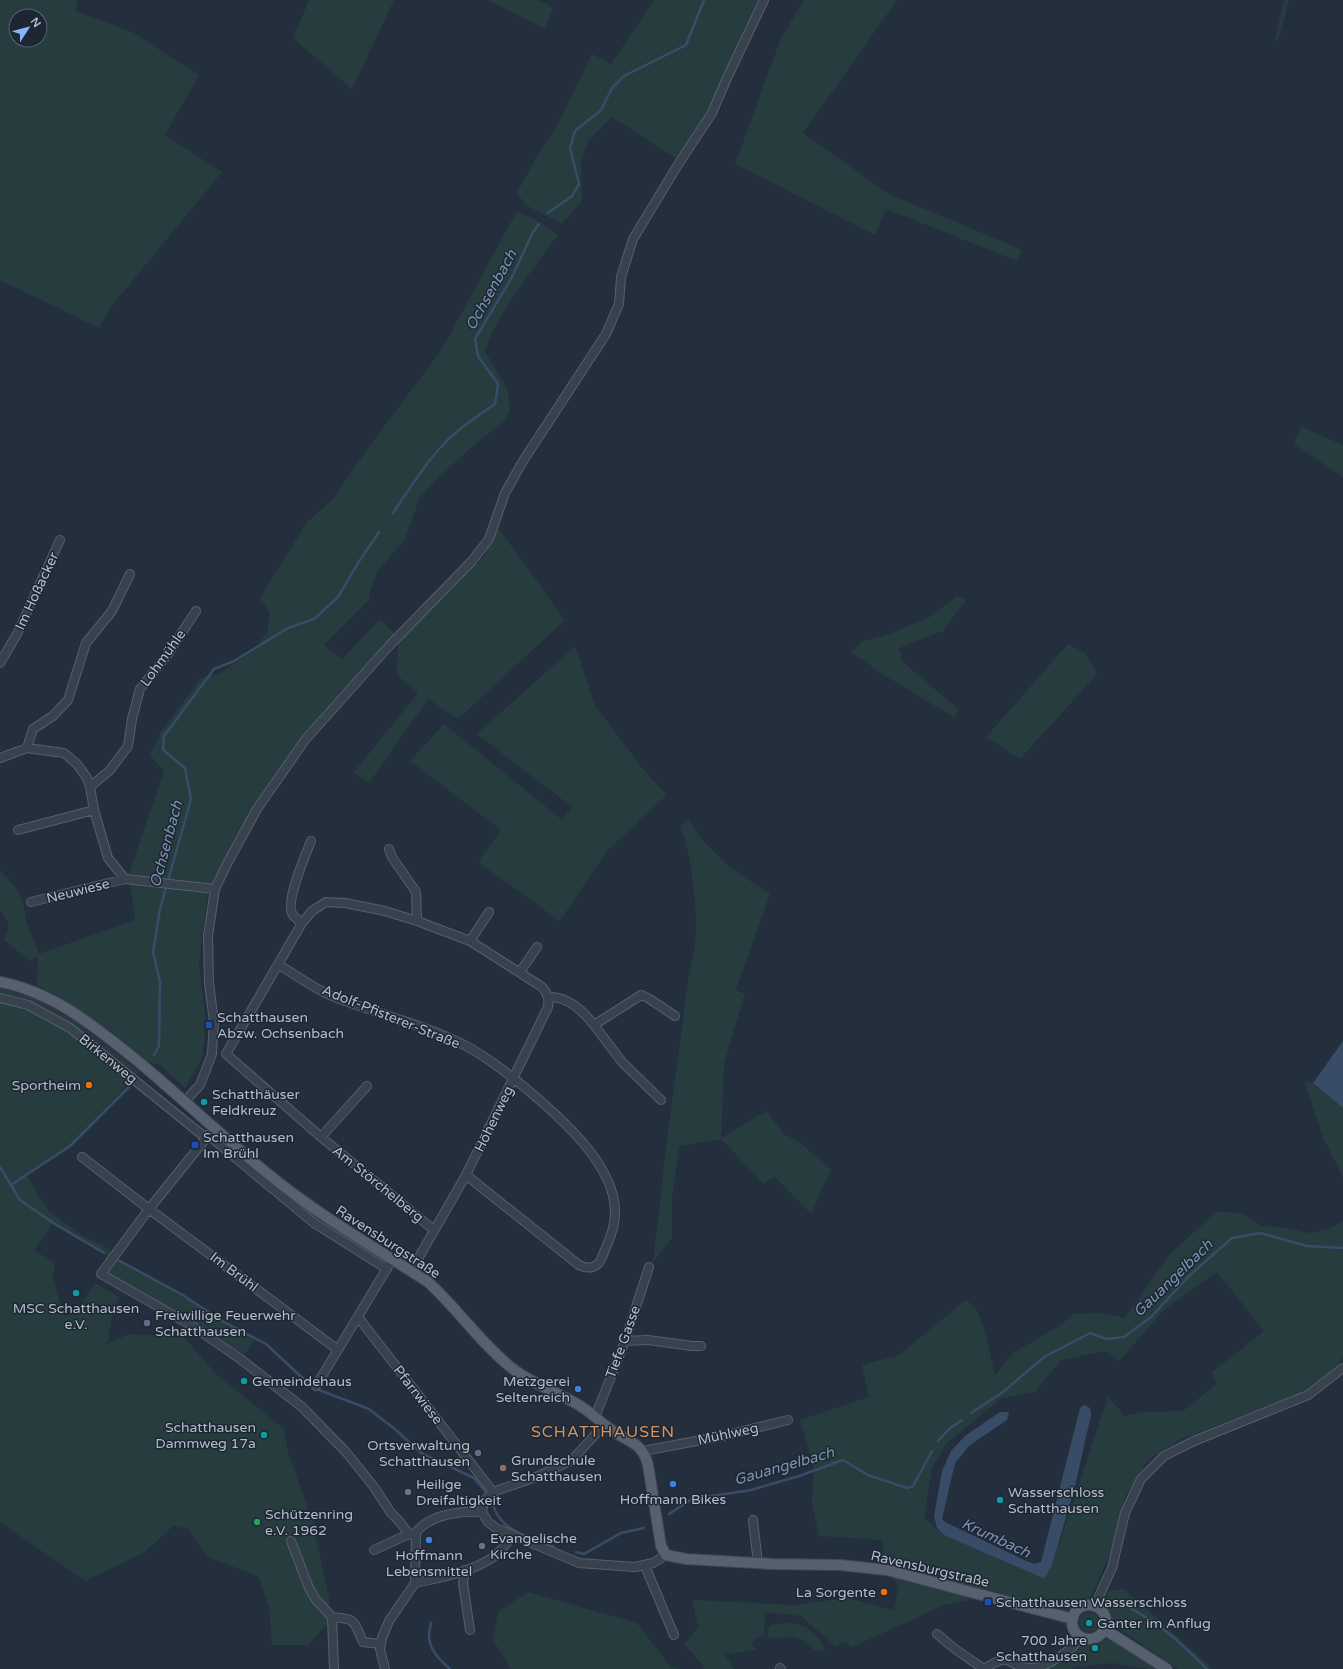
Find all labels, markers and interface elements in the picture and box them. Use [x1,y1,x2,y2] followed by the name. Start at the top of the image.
[8,8,48,48] north arrow
[28,15,44,30] text: N
[462,246,521,333] water label: Ochsenbach
[12,549,63,633] street label: Im Hoßacker
[137,626,189,690] street label: Lohmühle
[146,798,186,889] water label: Ochsenbach
[45,875,111,907] street label: Neuwiese
[320,982,462,1052] street label: Adolf-Pfisterer-Straße
[217,1009,344,1042] place label: Schatthausen Abzw. Ochsenbach
[204,1020,214,1030] marker: Schatthausen Abzw. Ochsenbach
[75,1030,141,1088] street label: Birkenweg
[12,1077,81,1094] place label: Sportheim
[84,1080,94,1090] marker: Sportheim
[471,1083,517,1155] street label: Höhenweg
[212,1086,301,1119] place label: Schatthäuser Feldkreuz
[199,1097,209,1107] marker: Schatthäuser Feldkreuz
[203,1129,294,1162] place label: Schatthausen Im Brühl
[190,1140,200,1150] marker: Schatthausen Im Brühl
[329,1142,427,1226] street label: Am Störchelberg
[333,1202,444,1282] street label: Ravensburgstraße
[1130,1235,1217,1320] water label: Gauangelbach
[207,1248,261,1296] street label: Im Brühl
[71,1288,81,1298] marker: MSC Schatthausen e.V.
[13,1300,139,1333] place label: MSC Schatthausen e.V.
[602,1303,644,1381] street label: Tiefe Gasse
[155,1307,296,1340] place label: Freiwillige Feuerwehr Schatthausen
[142,1318,152,1328] marker: Freiwillige Feuerwehr Schatthausen
[390,1362,446,1428] street label: Pfarrwiese
[252,1373,352,1390] place label: Gemeindehaus
[496,1373,570,1406] place label: Metzgerei Seltenreich
[239,1376,249,1386] marker: Gemeindehaus
[573,1384,583,1394] marker: Metzgerei Seltenreich
[155,1419,256,1452] place label: Schatthausen Dammweg 17a
[696,1419,760,1449] street label: Mühlweg
[531,1422,675,1442] district label: SCHATTHAUSEN
[259,1430,269,1440] marker: Schatthausen Dammweg 17a
[367,1437,470,1470] place label: Ortsverwaltung Schatthausen
[732,1443,837,1489] water label: Gauangelbach
[473,1448,483,1458] marker: Ortsverwaltung Schatthausen
[511,1452,602,1485] place label: Grundschule Schatthausen
[498,1463,508,1473] marker: Grundschule Schatthausen
[416,1476,502,1509] place label: Heilige Dreifaltigkeit
[668,1479,678,1489] marker: Hoffmann Bikes
[1008,1484,1105,1517] place label: Wasserschloss Schatthausen
[403,1487,413,1497] marker: Heilige Dreifaltigkeit
[620,1491,726,1508] place label: Hoffmann Bikes
[995,1495,1005,1505] marker: Wasserschloss Schatthausen
[265,1506,353,1539] place label: Schützenring e.V. 1962
[959,1514,1034,1562] water label: Krumbach
[252,1517,262,1527] marker: Schützenring e.V. 1962
[490,1530,577,1563] place label: Evangelische Kirche
[424,1535,434,1545] marker: Hoffmann Lebensmittel
[477,1541,487,1551] marker: Evangelische Kirche
[386,1547,472,1580] place label: Hoffmann Lebensmittel
[869,1547,991,1591] street label: Ravensburgstraße
[796,1584,876,1601] place label: La Sorgente
[879,1587,889,1597] marker: La Sorgente
[996,1594,1187,1611] place label: Schatthausen Wasserschloss
[983,1597,993,1607] marker: Schatthausen Wasserschloss
[1097,1615,1211,1632] place label: Ganter im Anflug
[1084,1618,1094,1628] marker: Ganter im Anflug
[996,1632,1087,1665] place label: 700 Jahre Schatthausen
[1090,1643,1100,1653] marker: 700 Jahre Schatthausen

